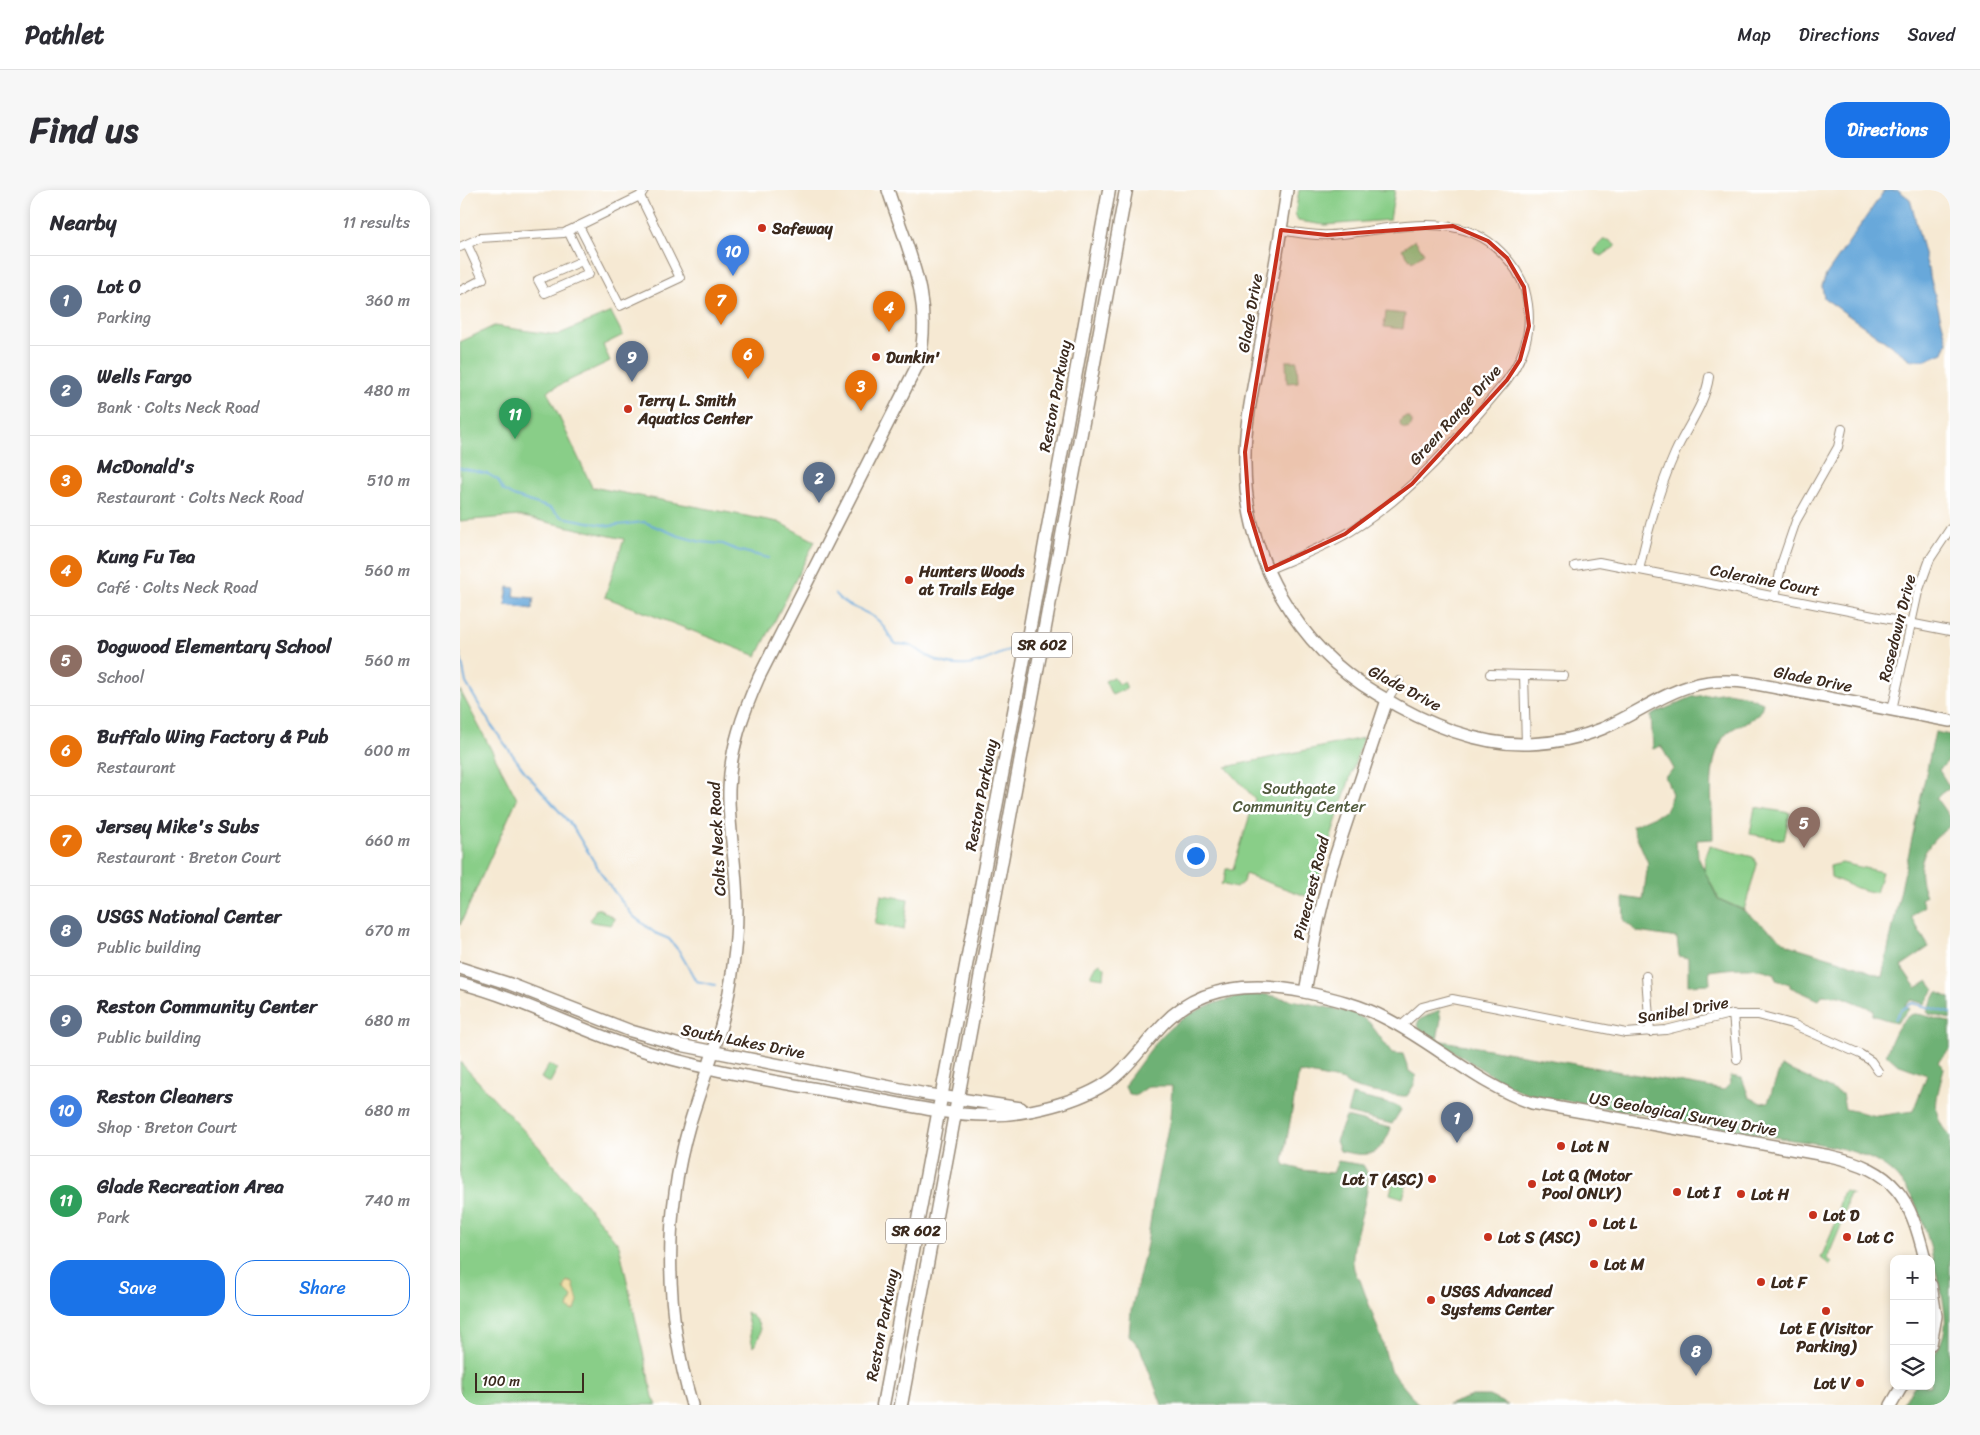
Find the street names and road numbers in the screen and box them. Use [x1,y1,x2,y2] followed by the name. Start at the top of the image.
[1229,271,1271,355] street label: Glade Drive
[1030,337,1080,454] street label: Reston Parkway
[1401,357,1509,472] street label: Green Range Drive
[1708,555,1822,605] street label: Coleraine Court
[1870,571,1924,685] street label: Rosedown Drive
[1012,632,1072,658] road number: SR 602
[1363,657,1447,719] street label: Glade Drive
[1771,657,1855,701] street label: Glade Drive
[956,736,1006,853] street label: Reston Parkway
[699,780,734,897] street label: Colts Neck Road
[1284,832,1338,943] street label: Pinecrest Road
[1635,988,1731,1032] street label: Sanibel Drive
[679,1015,808,1067] street label: South Lakes Drive
[1587,1083,1779,1145] street label: US Geological Survey Drive
[886,1218,946,1244] road number: SR 602
[857,1266,907,1383] street label: Reston Parkway

